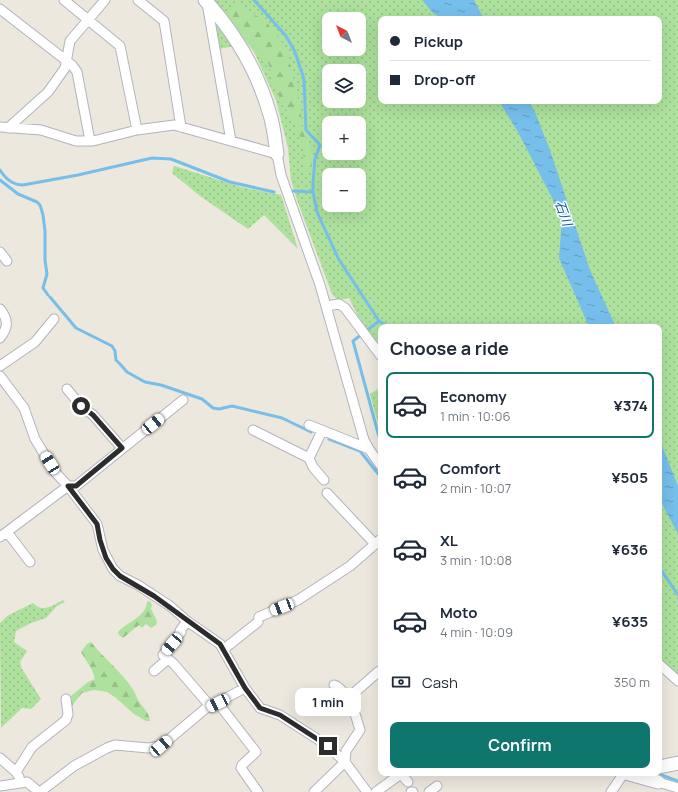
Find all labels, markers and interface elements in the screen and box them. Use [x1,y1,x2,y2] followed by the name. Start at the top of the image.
[322,12,366,56] north arrow
[322,12,366,212] map controls
[414,31,463,52] text: Pickup
[322,64,366,108] button: layers
[414,69,475,90] text: Drop-off
[322,116,366,160] button: +
[322,168,366,212] button: −
[551,198,578,230] water label: 石川
[390,336,509,360] text: Choose a ride
[440,386,507,407] text: Economy
[392,387,428,423] icon: car
[614,395,648,416] text: ¥374
[72,397,90,415] route start
[440,407,510,425] text: 1 min · 10:06
[140,412,166,436] car
[39,450,61,476] car
[440,458,501,479] text: Comfort
[392,459,428,495] icon: car
[611,467,648,488] text: ¥505
[440,479,511,497] text: 2 min · 10:07
[440,530,458,551] text: XL
[392,531,428,567] icon: car
[611,539,648,560] text: ¥636
[440,551,512,569] text: 3 min · 10:08
[269,597,295,617] car
[440,602,477,623] text: Moto
[392,603,428,639] icon: car
[612,611,648,632] text: ¥635
[440,623,513,641] text: 4 min · 10:09
[160,631,184,657] car
[390,671,412,693] icon: cash
[422,672,458,693] text: Cash
[614,673,650,691] text: 350 m
[295,688,361,716] callout: 1 min
[205,692,231,714] car
[312,693,344,711] text: 1 min
[390,722,650,768] button: Confirm
[148,734,174,758] car
[319,737,337,755] route end

